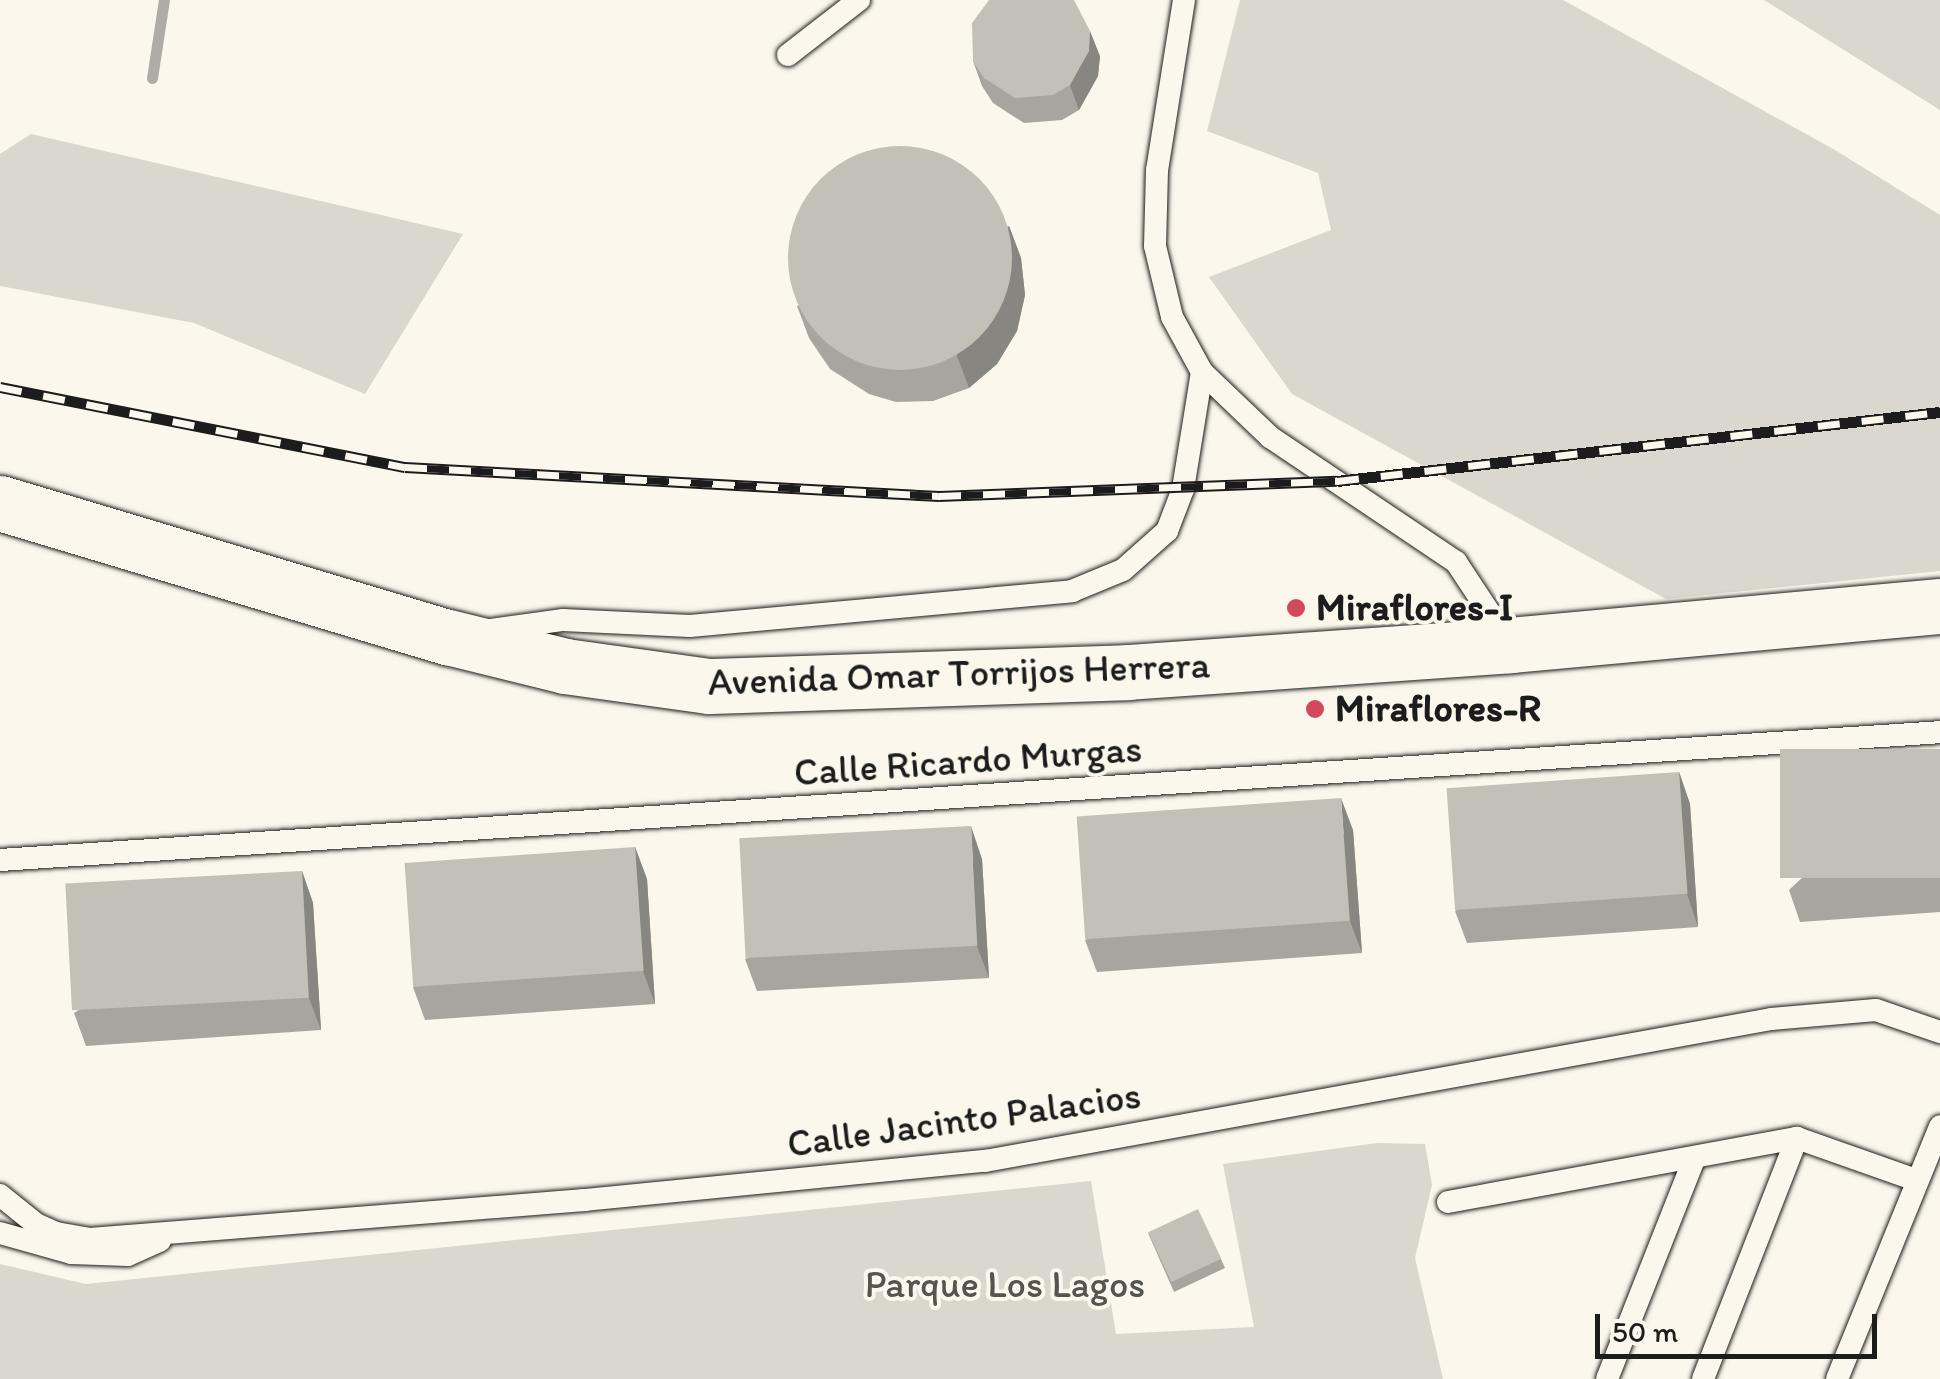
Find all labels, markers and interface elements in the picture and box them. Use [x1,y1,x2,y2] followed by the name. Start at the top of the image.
[1316,585,1513,631] place label: Miraflores-I
[1285,597,1307,619] marker: Miraflores-I
[710,643,1208,705] street label: Avenida Omar Torrijos Herrera
[1335,686,1541,732] place label: Miraflores-R
[1304,698,1326,720] marker: Miraflores-R
[794,726,1142,796] street label: Calle Ricardo Murgas
[786,1073,1142,1167] street label: Calle Jacinto Palacios
[864,1262,1146,1308] park label: Parque Los Lagos
[1600,1294,1882,1356] scale bar
[1612,1313,1678,1350] text: 50 m

